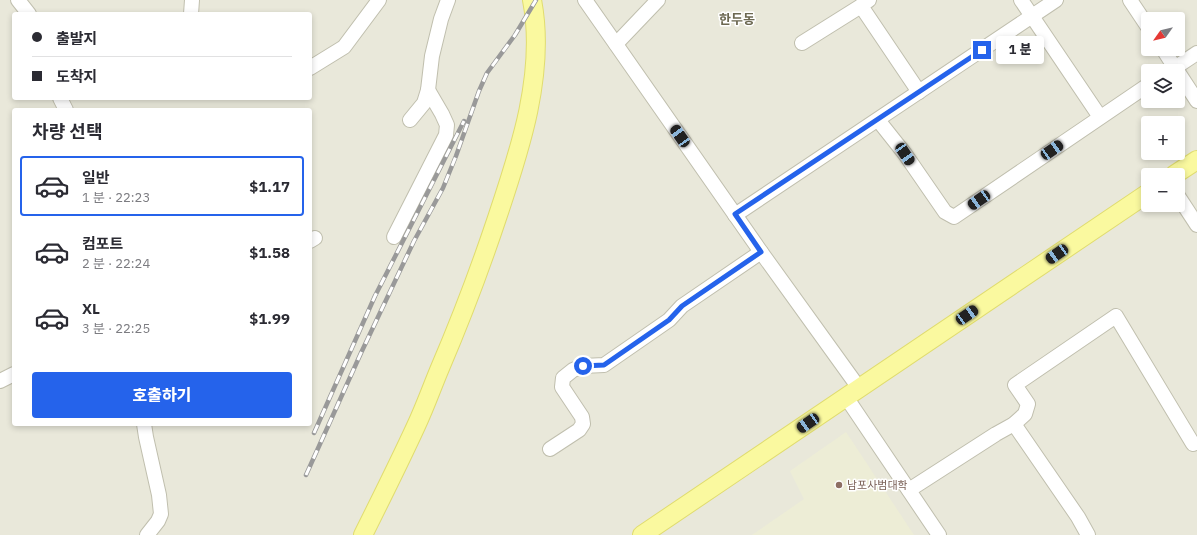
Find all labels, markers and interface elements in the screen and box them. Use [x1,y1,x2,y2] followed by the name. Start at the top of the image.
[719,11,755,28] district label: 한두동
[1141,12,1185,56] north arrow
[1141,12,1185,212] map controls
[56,29,97,48] text: 출발지
[996,36,1044,64] callout: 1 분
[973,41,991,59] route end
[1009,41,1031,58] text: 1 분
[1141,64,1185,108] button: layers
[56,67,97,86] text: 도착지
[1141,116,1185,160] button: +
[32,120,103,143] text: 차량 선택
[668,123,692,149] car
[1039,138,1065,162] car
[893,141,917,167] car
[34,168,70,204] icon: car
[82,168,110,187] text: 일반
[1141,168,1185,212] button: −
[249,177,290,196] text: $1.17
[966,188,992,212] car
[82,189,150,206] text: 1 분 · 22:23
[34,234,70,270] icon: car
[82,234,123,253] text: 컴포트
[1044,242,1070,266] car
[249,243,290,262] text: $1.58
[82,255,150,272] text: 2 분 · 22:24
[82,299,100,318] text: XL
[34,300,70,336] icon: car
[954,303,980,327] car
[249,309,290,328] text: $1.99
[82,320,150,337] text: 3 분 · 22:25
[574,357,592,375] route start
[32,372,292,418] button: 호출하기
[795,411,821,435] car
[847,478,908,492] place label: 남포사범대학
[834,480,844,490] marker: 남포사범대학

